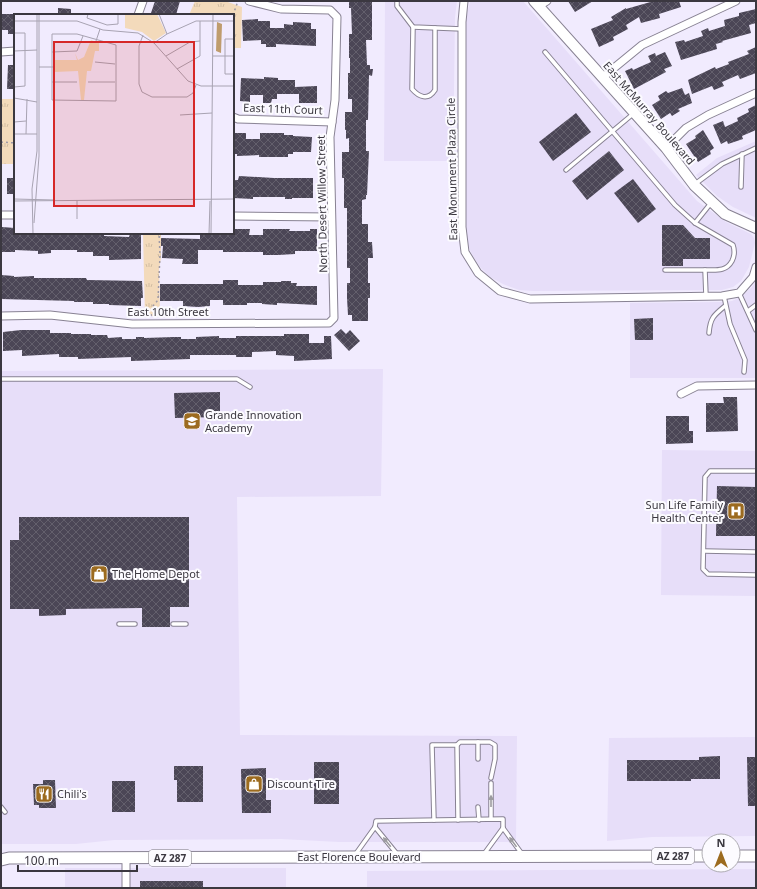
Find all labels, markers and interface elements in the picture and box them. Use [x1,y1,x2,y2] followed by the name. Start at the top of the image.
[14,14,234,234] inset map
[600,58,698,167] street label: East McMurray Boulevard
[443,97,460,241] street label: East Monument Plaza Circle
[243,100,323,117] street label: East 11th Court
[313,135,330,273] street label: North Desert Willow Street
[127,304,209,319] street label: East 10th Street
[205,407,302,435] place label: Grande Innovation Academy
[182,411,202,431] school or university icon: Grande Innovation Academy
[646,497,723,525] place label: Sun Life Family Health Center
[726,501,746,521] hospital icon: Sun Life Family Health Center
[89,564,109,584] shop icon: The Home Depot
[112,566,200,581] place label: The Home Depot
[244,774,264,794] shop icon: Discount Tire
[267,776,335,791] place label: Discount Tire
[34,784,54,804] restaurant icon: Chili's
[57,786,87,801] place label: Chili's
[488,794,494,807] one-way arrow
[701,833,741,873] north arrow
[717,835,725,850] text: N
[383,837,391,847] one-way arrow
[509,837,517,847] one-way arrow
[18,847,137,873] scale bar
[652,848,694,864] road number: AZ 287
[297,849,421,864] street label: East Florence Boulevard
[149,850,191,866] road number: AZ 287
[24,852,59,869] text: 100 m

